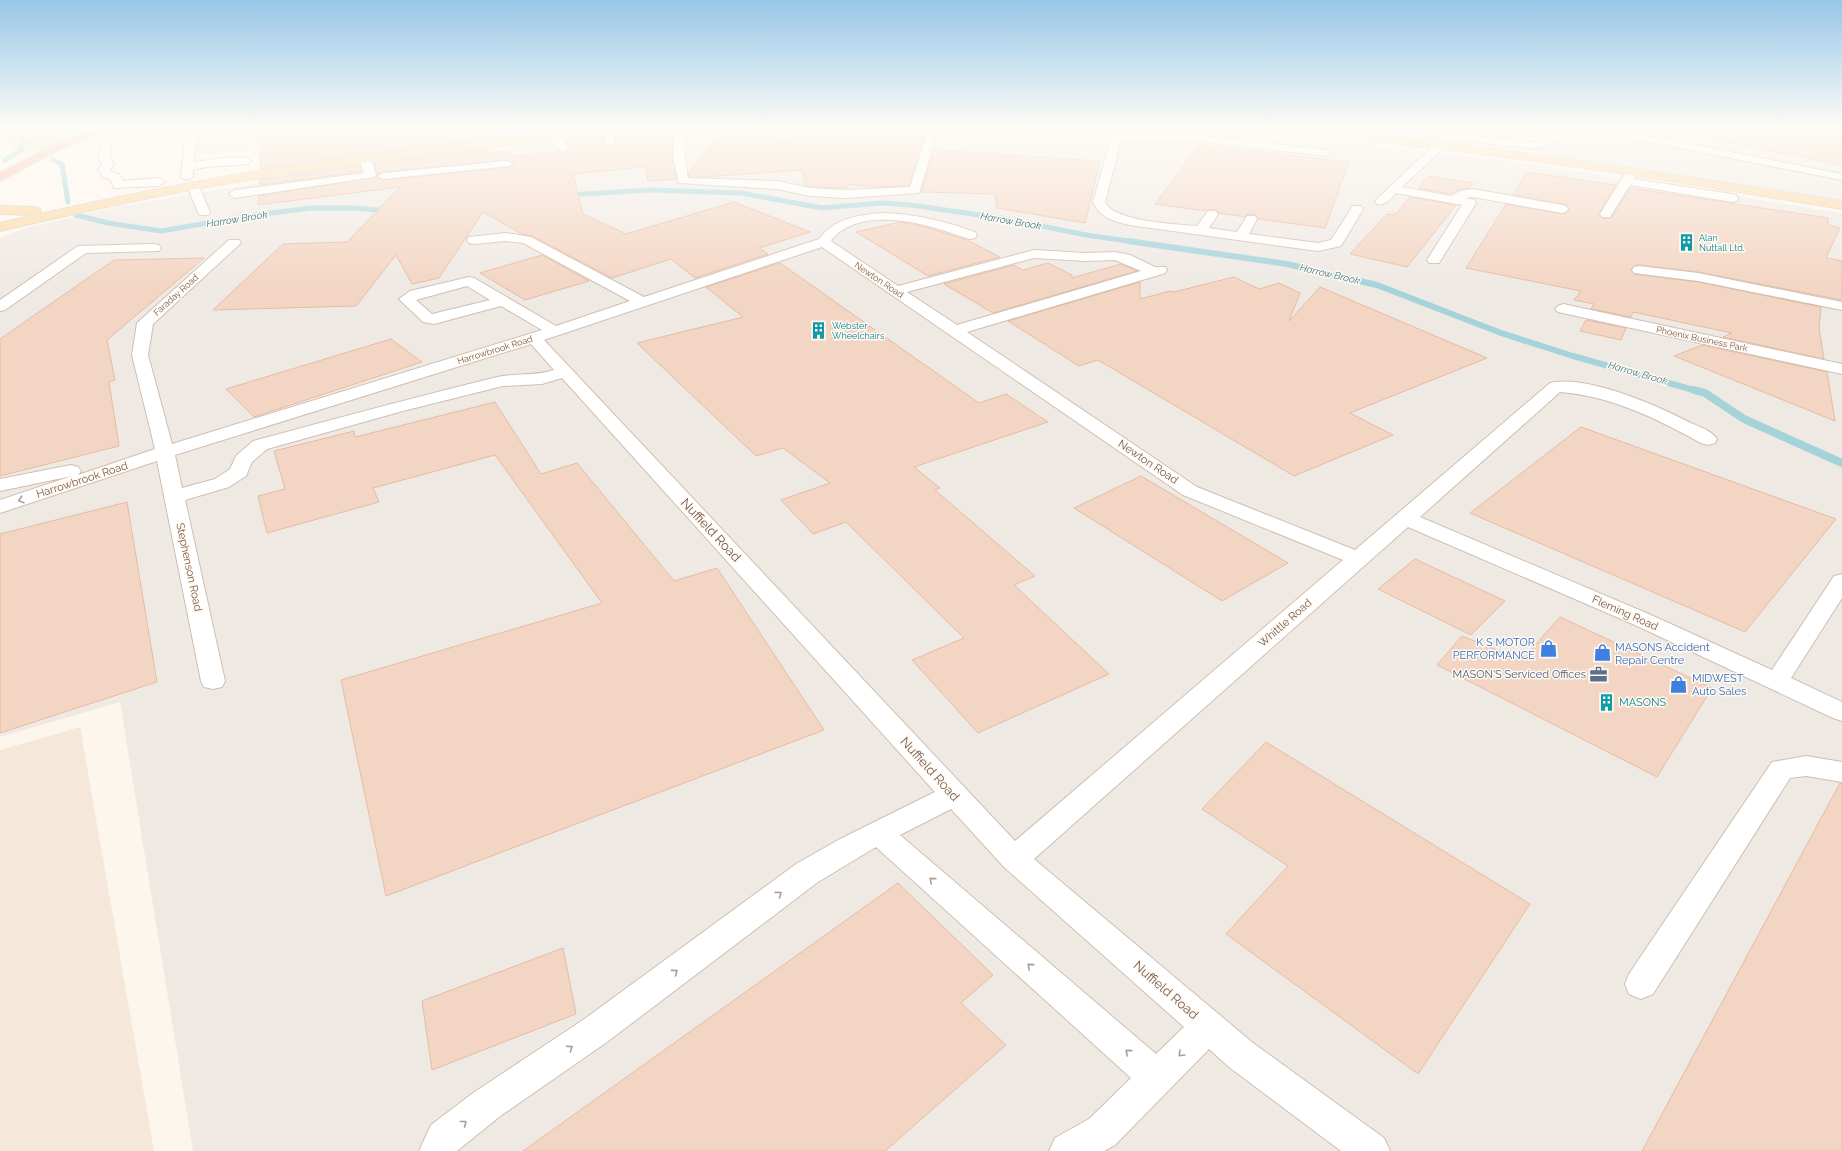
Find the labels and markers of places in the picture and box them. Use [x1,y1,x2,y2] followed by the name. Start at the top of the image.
[1676,233,1696,253] building icon: Alan Nuttall Ltd.
[1699,233,1745,253] place label: Alan Nuttall Ltd.
[809,321,829,341] building icon: Webster Wheelchairs
[832,321,885,341] place label: Webster Wheelchairs
[1453,636,1535,662] place label: K S MOTOR PERFORMANCE
[1538,638,1558,658] shop icon: K S MOTOR PERFORMANCE
[1615,641,1710,667] place label: MASONS Accident Repair Centre
[1592,643,1612,663] shop icon: MASONS Accident Repair Centre
[1589,664,1609,684] office icon: MASON'S Serviced Offices
[1453,668,1586,681] place label: MASON'S Serviced Offices
[1692,672,1746,698] place label: MIDWEST Auto Sales
[1669,674,1689,694] shop icon: MIDWEST Auto Sales
[1596,692,1616,712] building icon: MASONS
[1619,696,1666,709] place label: MASONS

